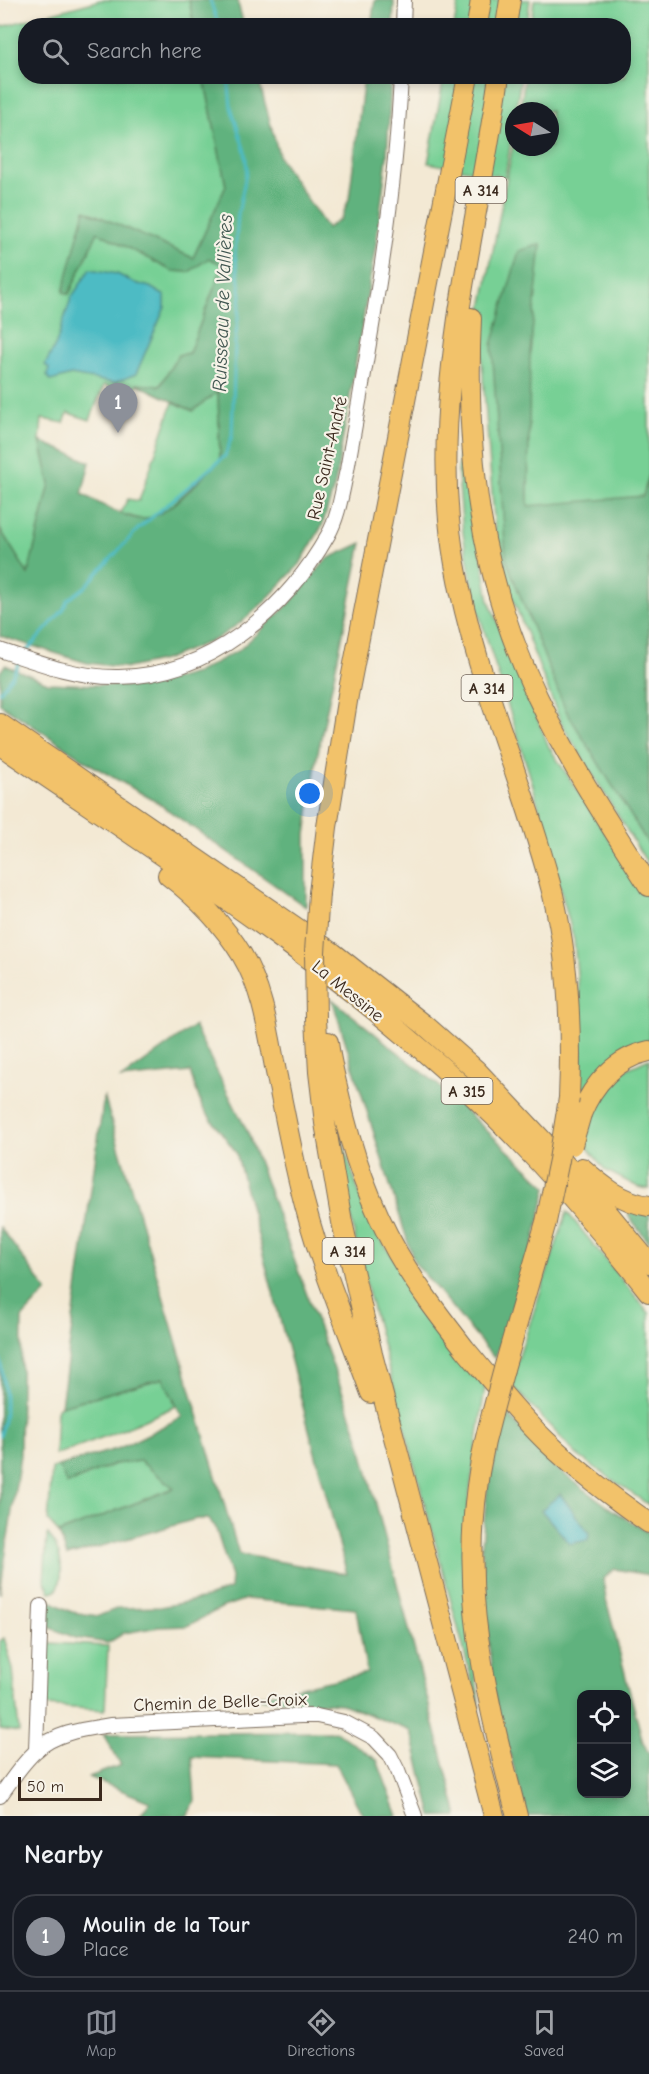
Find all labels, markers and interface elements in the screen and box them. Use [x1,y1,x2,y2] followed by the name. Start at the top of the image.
[18,18,631,84] search box
[39,35,72,68] icon: search
[87,38,202,64] text: Search here
[505,102,559,156] north arrow
[456,177,506,203] road number: A 314
[208,213,237,392] water label: Ruisseau de Vallières
[98,384,138,433] pin: 1
[303,394,352,522] street label: Rue Saint-André
[462,675,512,701] road number: A 314
[295,779,324,808] your location
[308,956,388,1027] street label: La Messine
[442,1078,492,1104] road number: A 315
[322,1238,374,1264] road number: A 314
[133,1689,308,1716] street label: Chemin de Belle-Croix
[577,1690,631,1798] map controls
[577,1690,631,1744] button: locate
[577,1744,631,1798] button: layers
[18,1774,102,1802] scale bar
[27,1778,64,1796] text: 50 m
[24,1840,103,1870] text: Nearby
[83,1912,250,1938] text: Moulin de la Tour
[42,1925,49,1948] text: 1
[568,1925,623,1948] text: 240 m
[83,1938,129,1961] text: Place
[85,2006,118,2060] tab: Map
[287,2006,355,2060] tab: Directions
[524,2006,564,2060] tab: Saved

